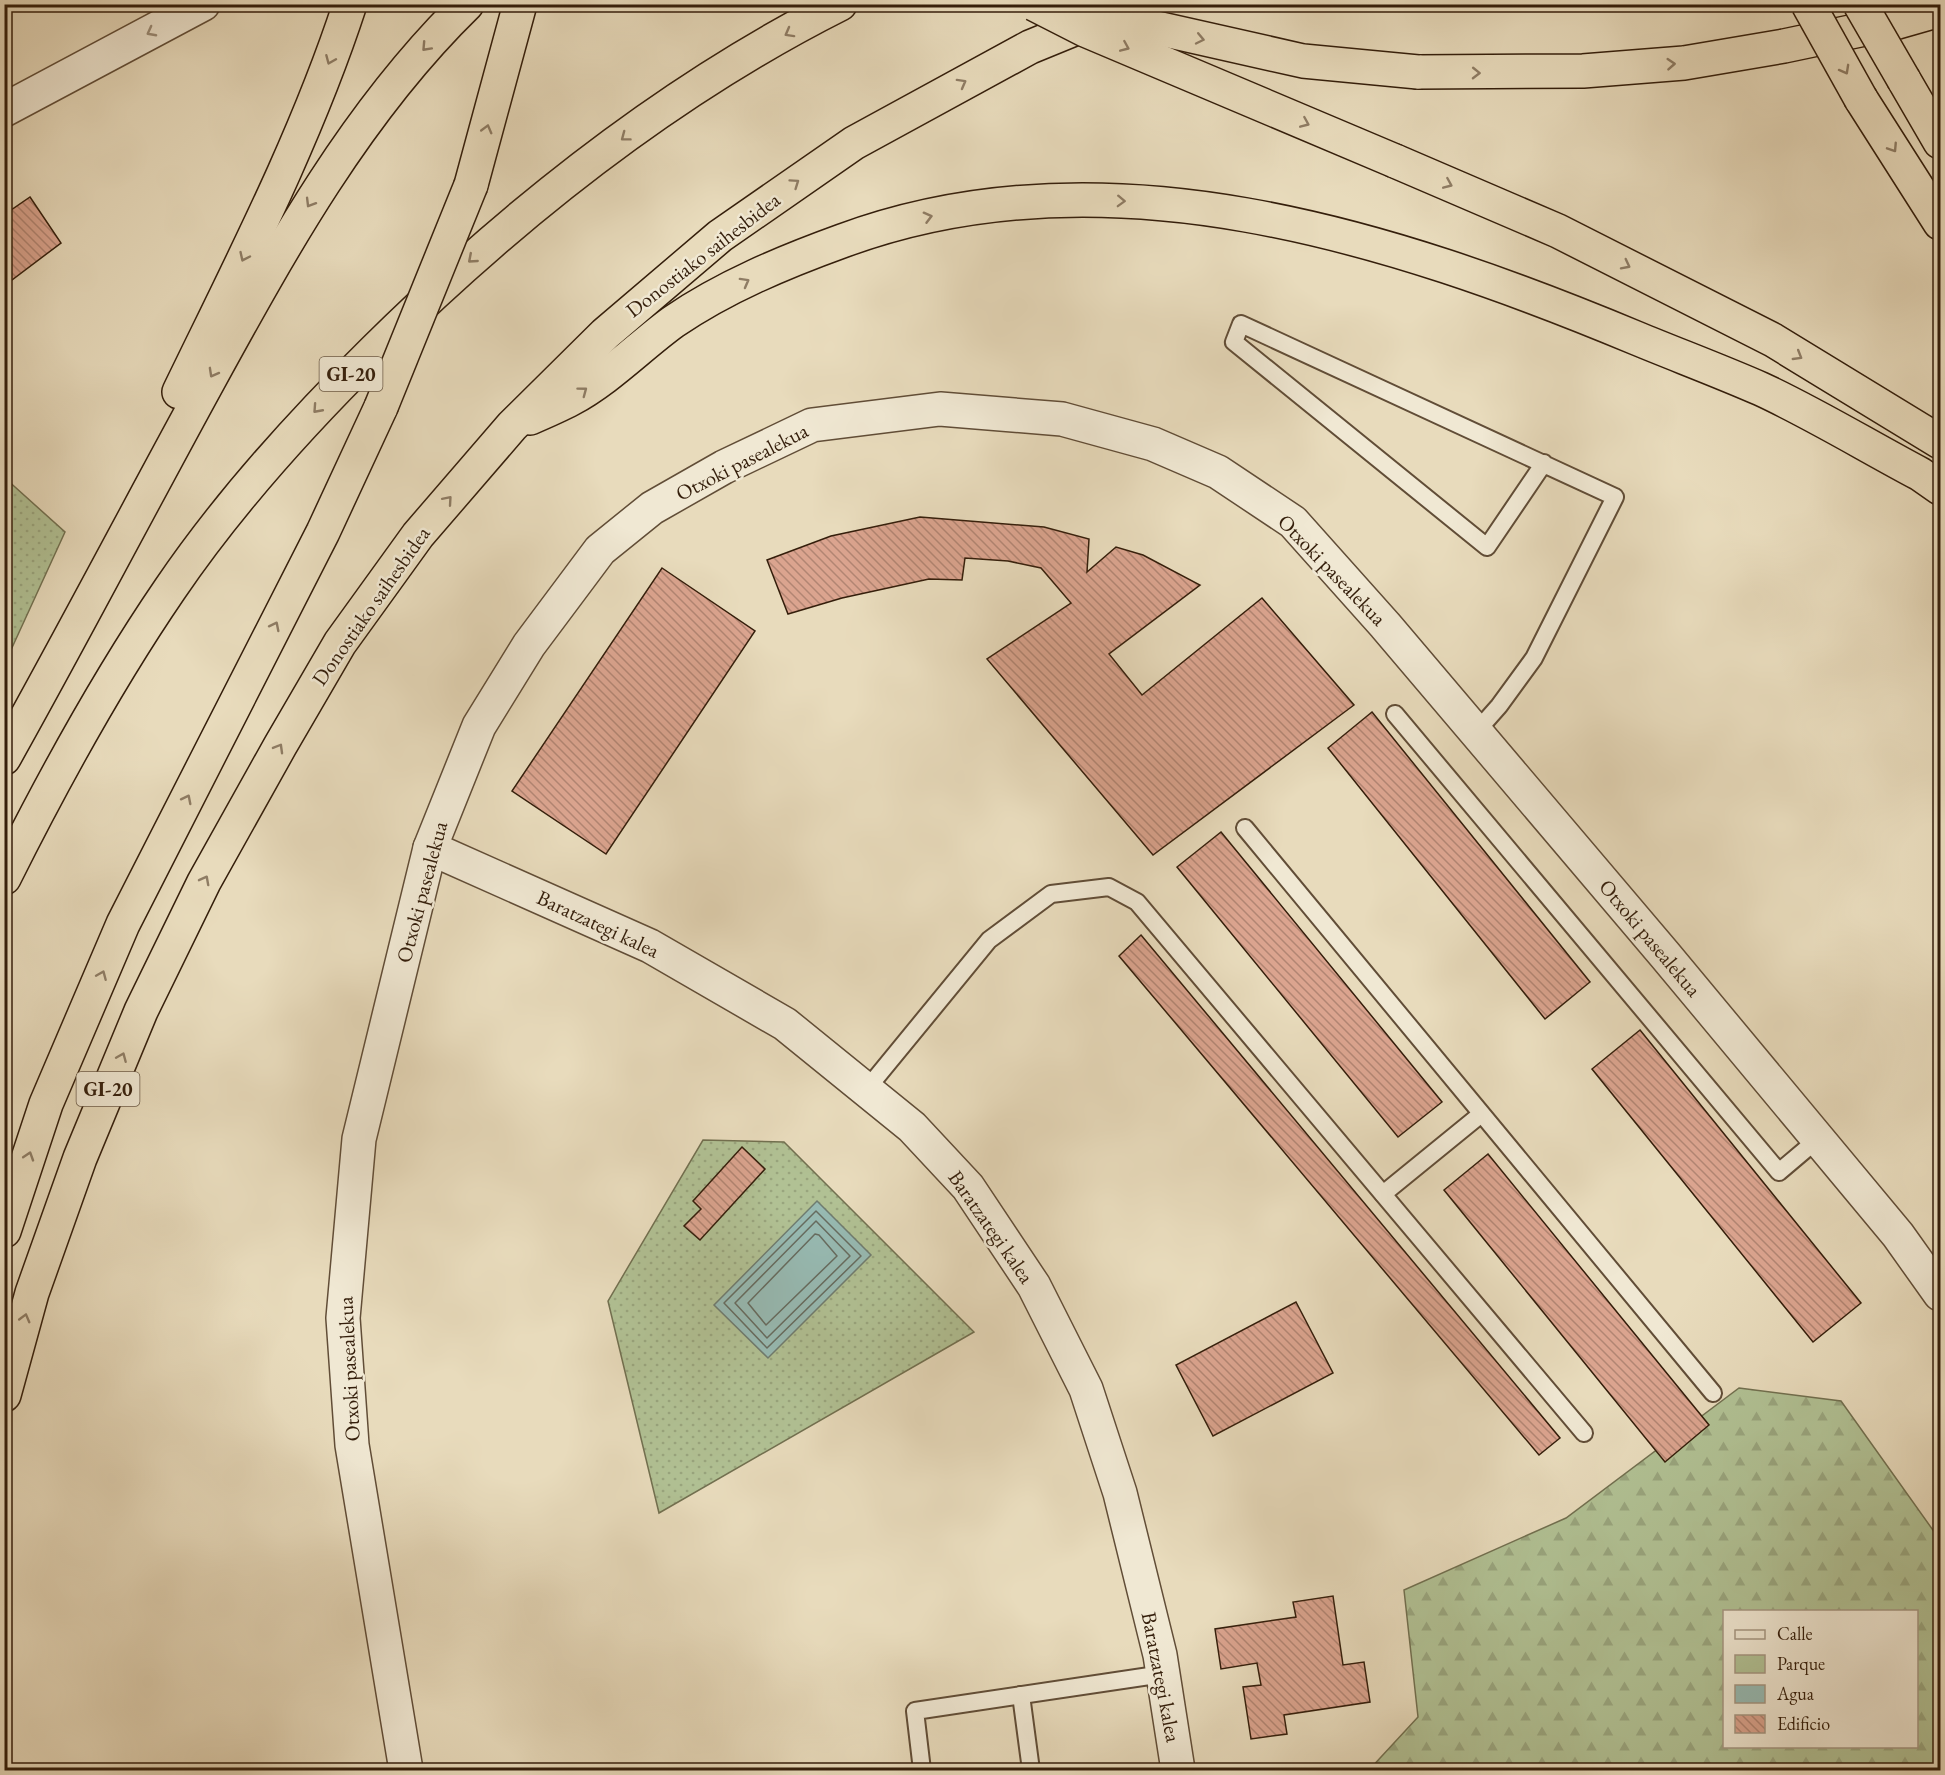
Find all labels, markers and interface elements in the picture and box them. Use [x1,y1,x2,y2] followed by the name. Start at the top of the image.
[146,25,157,37] one-way arrow
[785,26,795,37] one-way arrow
[1195,32,1205,45] one-way arrow
[423,40,434,51] one-way arrow
[1119,40,1130,52] one-way arrow
[325,53,337,64] one-way arrow
[1666,58,1675,71] one-way arrow
[1838,64,1849,74] one-way arrow
[1472,67,1481,79] one-way arrow
[956,79,966,90] one-way arrow
[1299,116,1310,128] one-way arrow
[479,124,492,134] one-way arrow
[620,130,631,141] one-way arrow
[1885,142,1897,152] one-way arrow
[1442,177,1453,189] one-way arrow
[789,179,800,190] one-way arrow
[620,186,786,323] street label: Donostiako saihesbidea
[1117,195,1126,208] one-way arrow
[305,197,317,207] one-way arrow
[922,212,932,224] one-way arrow
[239,251,251,262] one-way arrow
[468,252,479,263] one-way arrow
[1619,258,1630,270] one-way arrow
[738,278,749,290] one-way arrow
[1792,348,1802,360] one-way arrow
[320,357,382,391] road number: GI-20
[209,366,220,377] one-way arrow
[577,387,588,398] one-way arrow
[313,402,324,413] one-way arrow
[671,416,813,507] street label: Otxoki pasealekua
[441,496,452,507] one-way arrow
[1272,508,1393,632] street label: Otxoki pasealekua
[306,520,436,691] street label: Donostiako saihesbidea
[268,621,280,632] one-way arrow
[272,744,283,754] one-way arrow
[180,795,191,806] one-way arrow
[390,818,453,965] street label: Otxoki pasealekua
[1593,873,1708,1002] street label: Otxoki pasealekua
[198,876,209,887] one-way arrow
[533,883,664,964] street label: Baratzategi kalea
[94,970,106,981] one-way arrow
[115,1052,127,1063] one-way arrow
[76,1072,140,1106] road number: GI-20
[22,1151,34,1161] one-way arrow
[942,1165,1041,1289] street label: Baratzategi kalea
[331,1295,366,1442] street label: Otxoki pasealekua
[18,1313,30,1324] one-way arrow
[1136,1609,1187,1745] street label: Baratzategi kalea
[1723,1610,1918,1748] legend
[1777,1622,1813,1645] text: Calle
[1777,1652,1825,1675] text: Parque
[1776,1682,1815,1705] text: Agua
[1777,1712,1830,1735] text: Edificio

